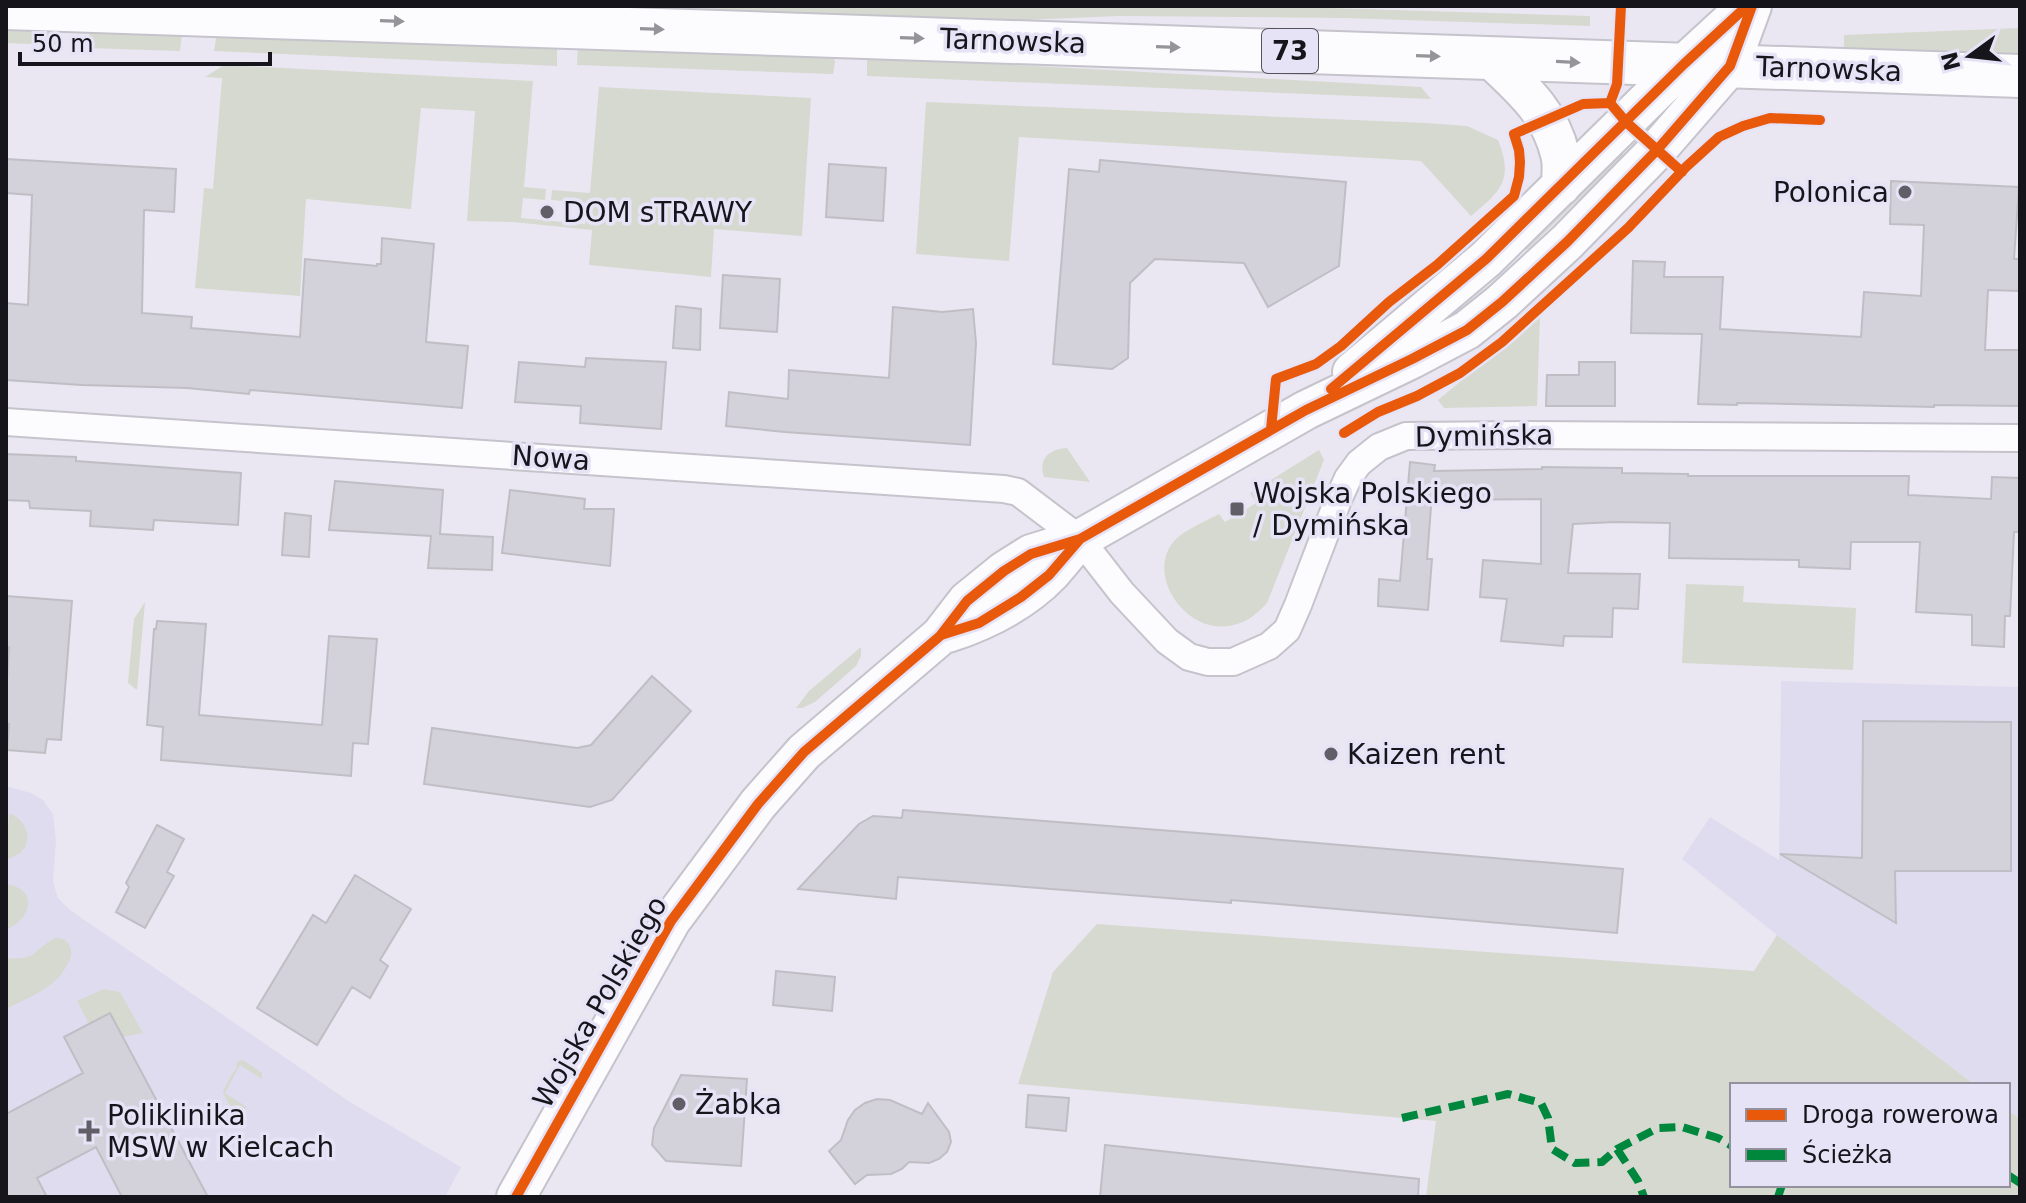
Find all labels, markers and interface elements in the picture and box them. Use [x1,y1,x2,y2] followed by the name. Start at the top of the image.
[380,14,405,27] one-way arrow
[20,16,270,66] scale bar
[1930,16,2010,96] north arrow
[939,22,1086,60] street label: Tarnowska
[640,23,665,36] one-way arrow
[1262,29,1318,73] road number: 73
[32,30,94,58] text: 50 m
[900,31,925,44] one-way arrow
[1156,40,1181,53] one-way arrow
[1416,49,1441,62] one-way arrow
[1937,49,1966,73] text: N
[1755,50,1902,88] street label: Tarnowska
[1556,55,1581,68] one-way arrow
[1773,176,1889,209] place label: Polonica
[1896,183,1914,201] marker: Polonica
[563,196,753,229] place label: DOM sTRAWY
[538,203,556,221] marker: DOM sTRAWY
[1415,418,1553,454] street label: Dymińska
[511,439,591,477] street label: Nowa
[1253,477,1492,542] place label: Wojska Polskiego / Dymińska
[1228,500,1246,518] marker: Wojska Polskiego / Dymińska
[1347,738,1505,771] place label: Kaizen rent
[1322,745,1340,763] marker: Kaizen rent
[526,890,674,1114] street label: Wojska Polskiego
[1730,1083,2010,1187] legend
[695,1088,782,1121] place label: Żabka
[670,1095,688,1113] marker: Żabka
[107,1099,334,1164] place label: Poliklinika MSW w Kielcach
[1802,1101,1999,1129] text: Droga rowerowa
[78,1120,100,1142] marker: Poliklinika MSW w Kielcach
[1802,1139,1893,1169] text: Ścieżka

